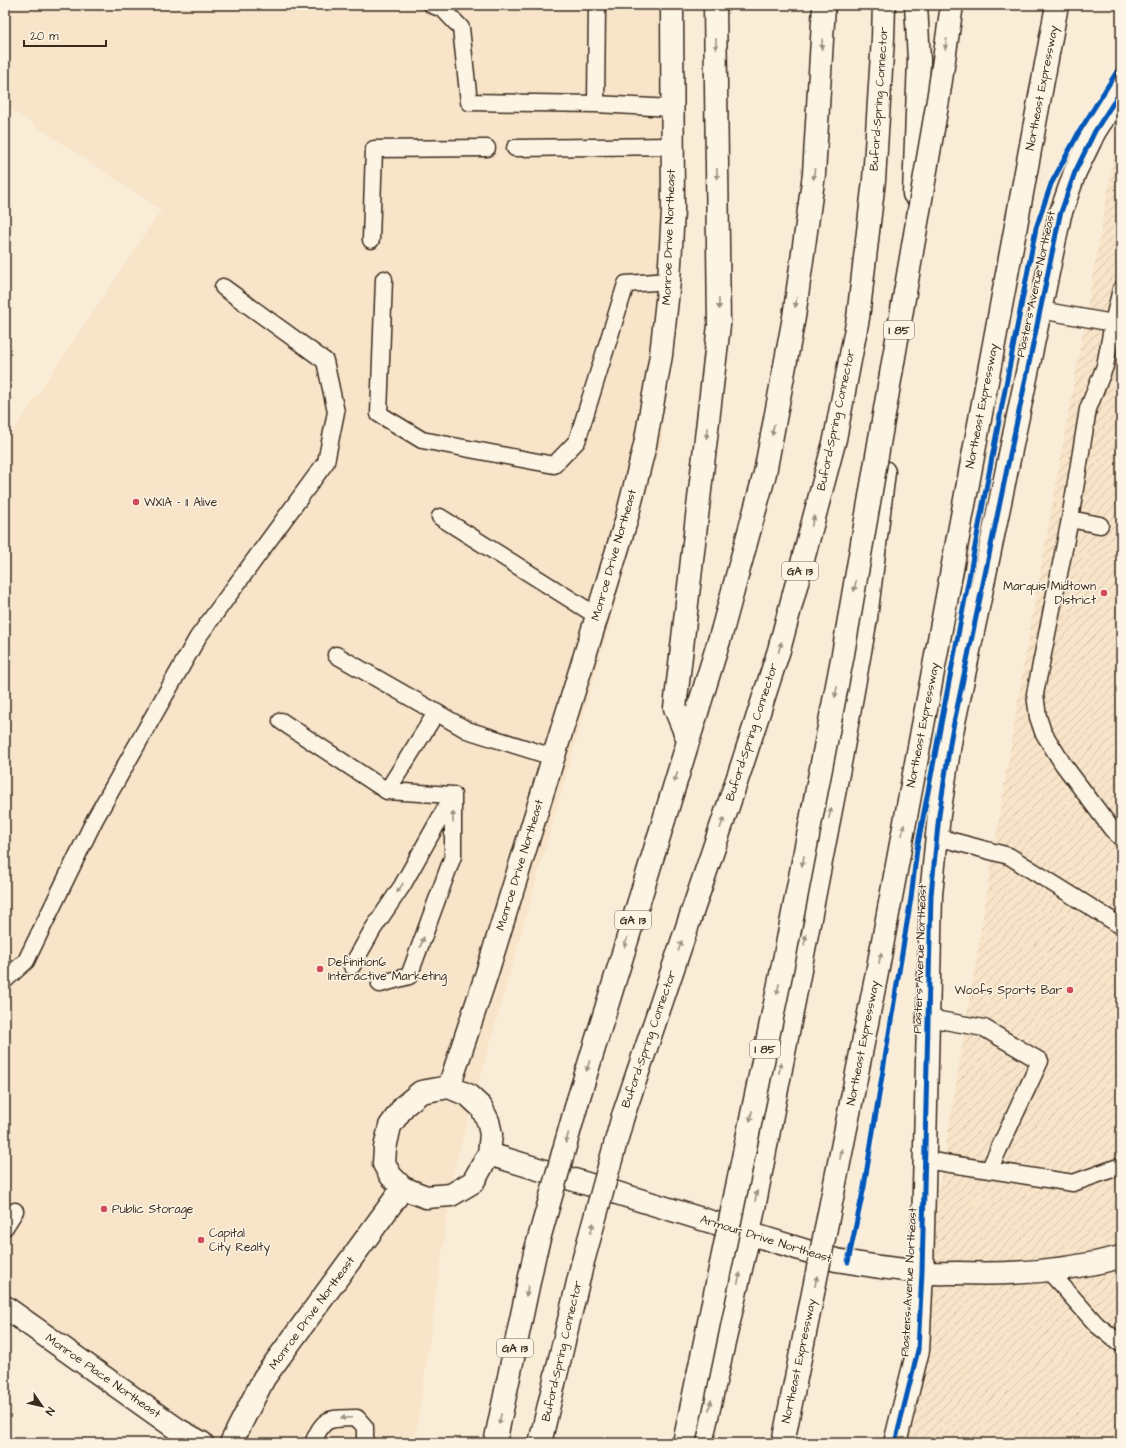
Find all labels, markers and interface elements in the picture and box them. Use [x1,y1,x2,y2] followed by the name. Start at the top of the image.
[24,22,106,48] scale bar
[1022,24,1064,152] street label: Northeast Expressway
[865,26,894,172] street label: Buford-Spring Connector
[30,28,59,45] text: 20 m
[943,37,949,50] one-way arrow
[713,38,719,51] one-way arrow
[818,38,825,50] one-way arrow
[658,168,680,305] street label: Monroe Drive Northeast
[714,168,721,180] one-way arrow
[811,168,817,180] one-way arrow
[1012,209,1060,359] street label: Plasters Avenue Northeast
[793,296,799,308] one-way arrow
[716,298,722,311] one-way arrow
[884,321,914,339] road number: I 85
[962,342,1004,470] street label: Northeast Expressway
[813,347,860,493] street label: Buford-Spring Connector
[770,424,776,437] one-way arrow
[704,427,710,439] one-way arrow
[587,487,641,623] street label: Monroe Drive Northeast
[144,494,218,511] place label: WXIA - 11 Alive
[131,497,141,507] marker: WXIA - 11 Alive
[810,515,816,527] one-way arrow
[782,562,818,580] road number: GA 13
[1003,578,1096,609] place label: Marquis Midtown District
[852,580,858,592] one-way arrow
[1099,588,1109,598] marker: Marquis Midtown District
[777,640,783,652] one-way arrow
[722,660,783,804] street label: Buford-Spring Connector
[903,661,945,789] street label: Northeast Expressway
[833,686,839,698] one-way arrow
[673,771,679,783] one-way arrow
[492,797,548,933] street label: Monroe Drive Northeast
[827,806,833,819] one-way arrow
[450,810,456,823] one-way arrow
[719,817,725,829] one-way arrow
[901,824,907,836] one-way arrow
[800,855,806,867] one-way arrow
[396,883,404,894] one-way arrow
[909,884,931,1034] street label: Plasters Avenue Northeast
[615,911,651,929] road number: GA 13
[802,934,808,946] one-way arrow
[419,935,425,947] one-way arrow
[623,936,629,948] one-way arrow
[678,940,684,952] one-way arrow
[877,951,883,964] one-way arrow
[328,954,447,986] place label: Definition6 Interactive Marketing
[315,964,325,974] marker: Definition6 Interactive Marketing
[617,968,682,1110] street label: Buford-Spring Connector
[843,979,885,1107] street label: Northeast Expressway
[774,982,780,995] one-way arrow
[955,982,1062,999] place label: Woofs Sports Bar
[1065,985,1075,995] marker: Woofs Sports Bar
[750,1040,780,1058] road number: I 85
[585,1060,591,1072] one-way arrow
[778,1062,784,1074] one-way arrow
[748,1110,754,1122] one-way arrow
[564,1131,570,1144] one-way arrow
[839,1148,845,1160] one-way arrow
[754,1189,760,1202] one-way arrow
[112,1201,194,1219] place label: Public Storage
[99,1204,109,1214] marker: Public Storage
[897,1207,921,1357] street label: Plasters Avenue Northeast
[698,1211,834,1267] street label: Armour Drive Northeast
[589,1222,595,1234] one-way arrow
[209,1225,270,1257] place label: Capital City Realty
[196,1235,206,1245] marker: Capital City Realty
[265,1253,359,1373] street label: Monroe Drive Northeast
[736,1272,742,1284] one-way arrow
[813,1275,819,1287] one-way arrow
[537,1278,588,1423] street label: Buford-Spring Connector
[524,1285,530,1298] one-way arrow
[777,1297,822,1425] street label: Northeast Expressway
[43,1331,163,1421] street label: Monroe Place Northeast
[497,1339,533,1357] road number: GA 13
[22,1386,62,1426] north arrow
[707,1399,713,1411] one-way arrow
[497,1412,503,1425] one-way arrow
[340,1415,352,1422] one-way arrow

